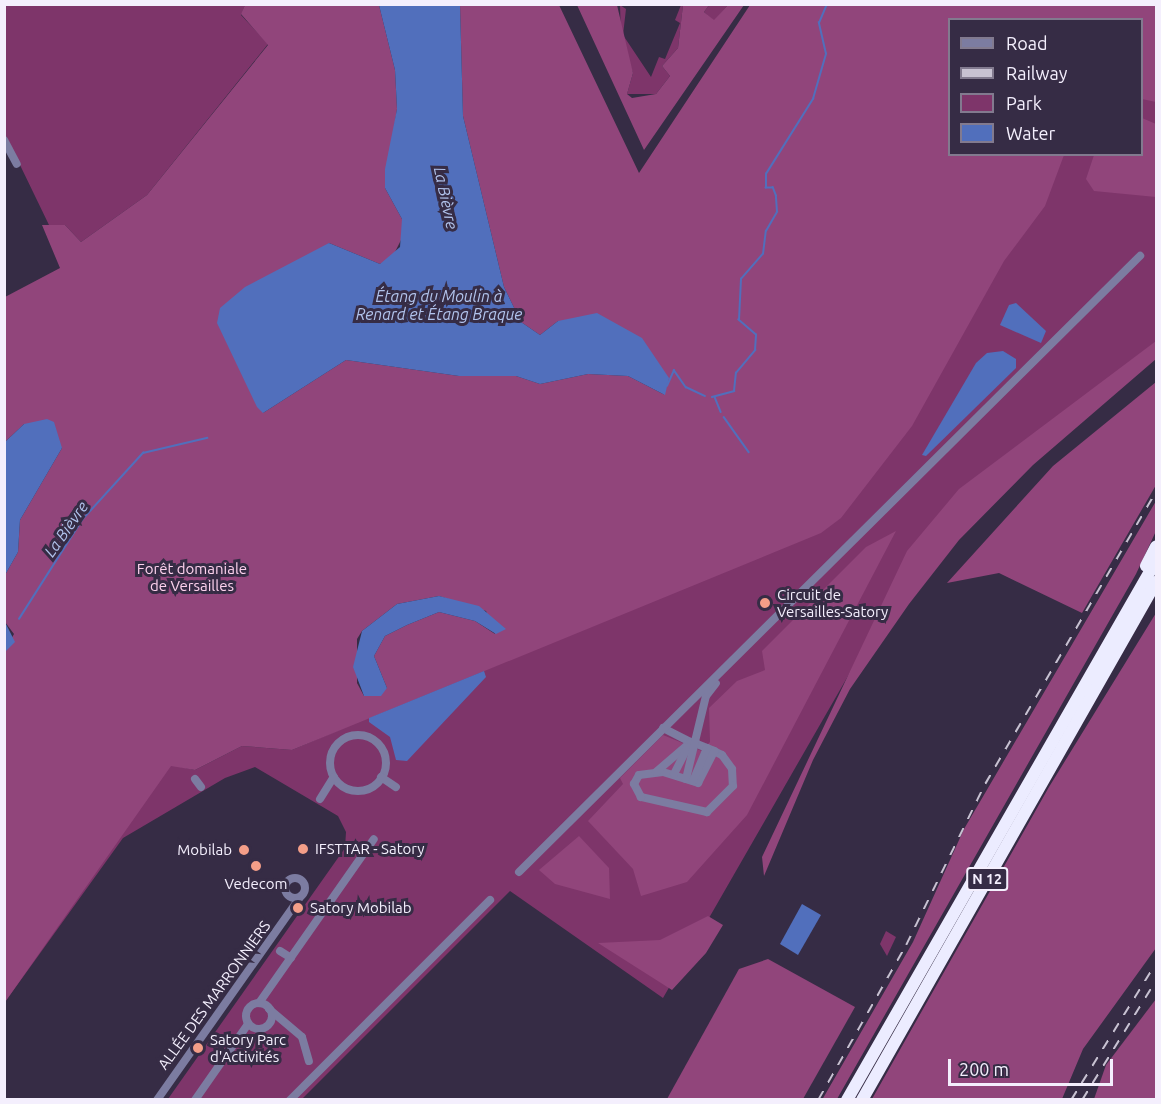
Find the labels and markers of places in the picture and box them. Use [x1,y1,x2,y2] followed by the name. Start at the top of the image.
[777,585,888,620] place label: Circuit de Versailles-Satory
[758,596,772,610] marker: Circuit de Versailles-Satory
[315,840,425,858] place label: IFSTTAR - Satory
[177,841,232,859] place label: Mobilab
[296,842,310,856] marker: IFSTTAR - Satory
[237,843,251,857] marker: Mobilab
[249,859,263,873] marker: Vedecom
[225,875,287,893] place label: Vedecom
[310,899,412,917] place label: Satory Mobilab
[291,901,305,915] marker: Satory Mobilab
[210,1030,286,1065] place label: Satory Parc d'Activités
[191,1041,205,1055] marker: Satory Parc d'Activités

